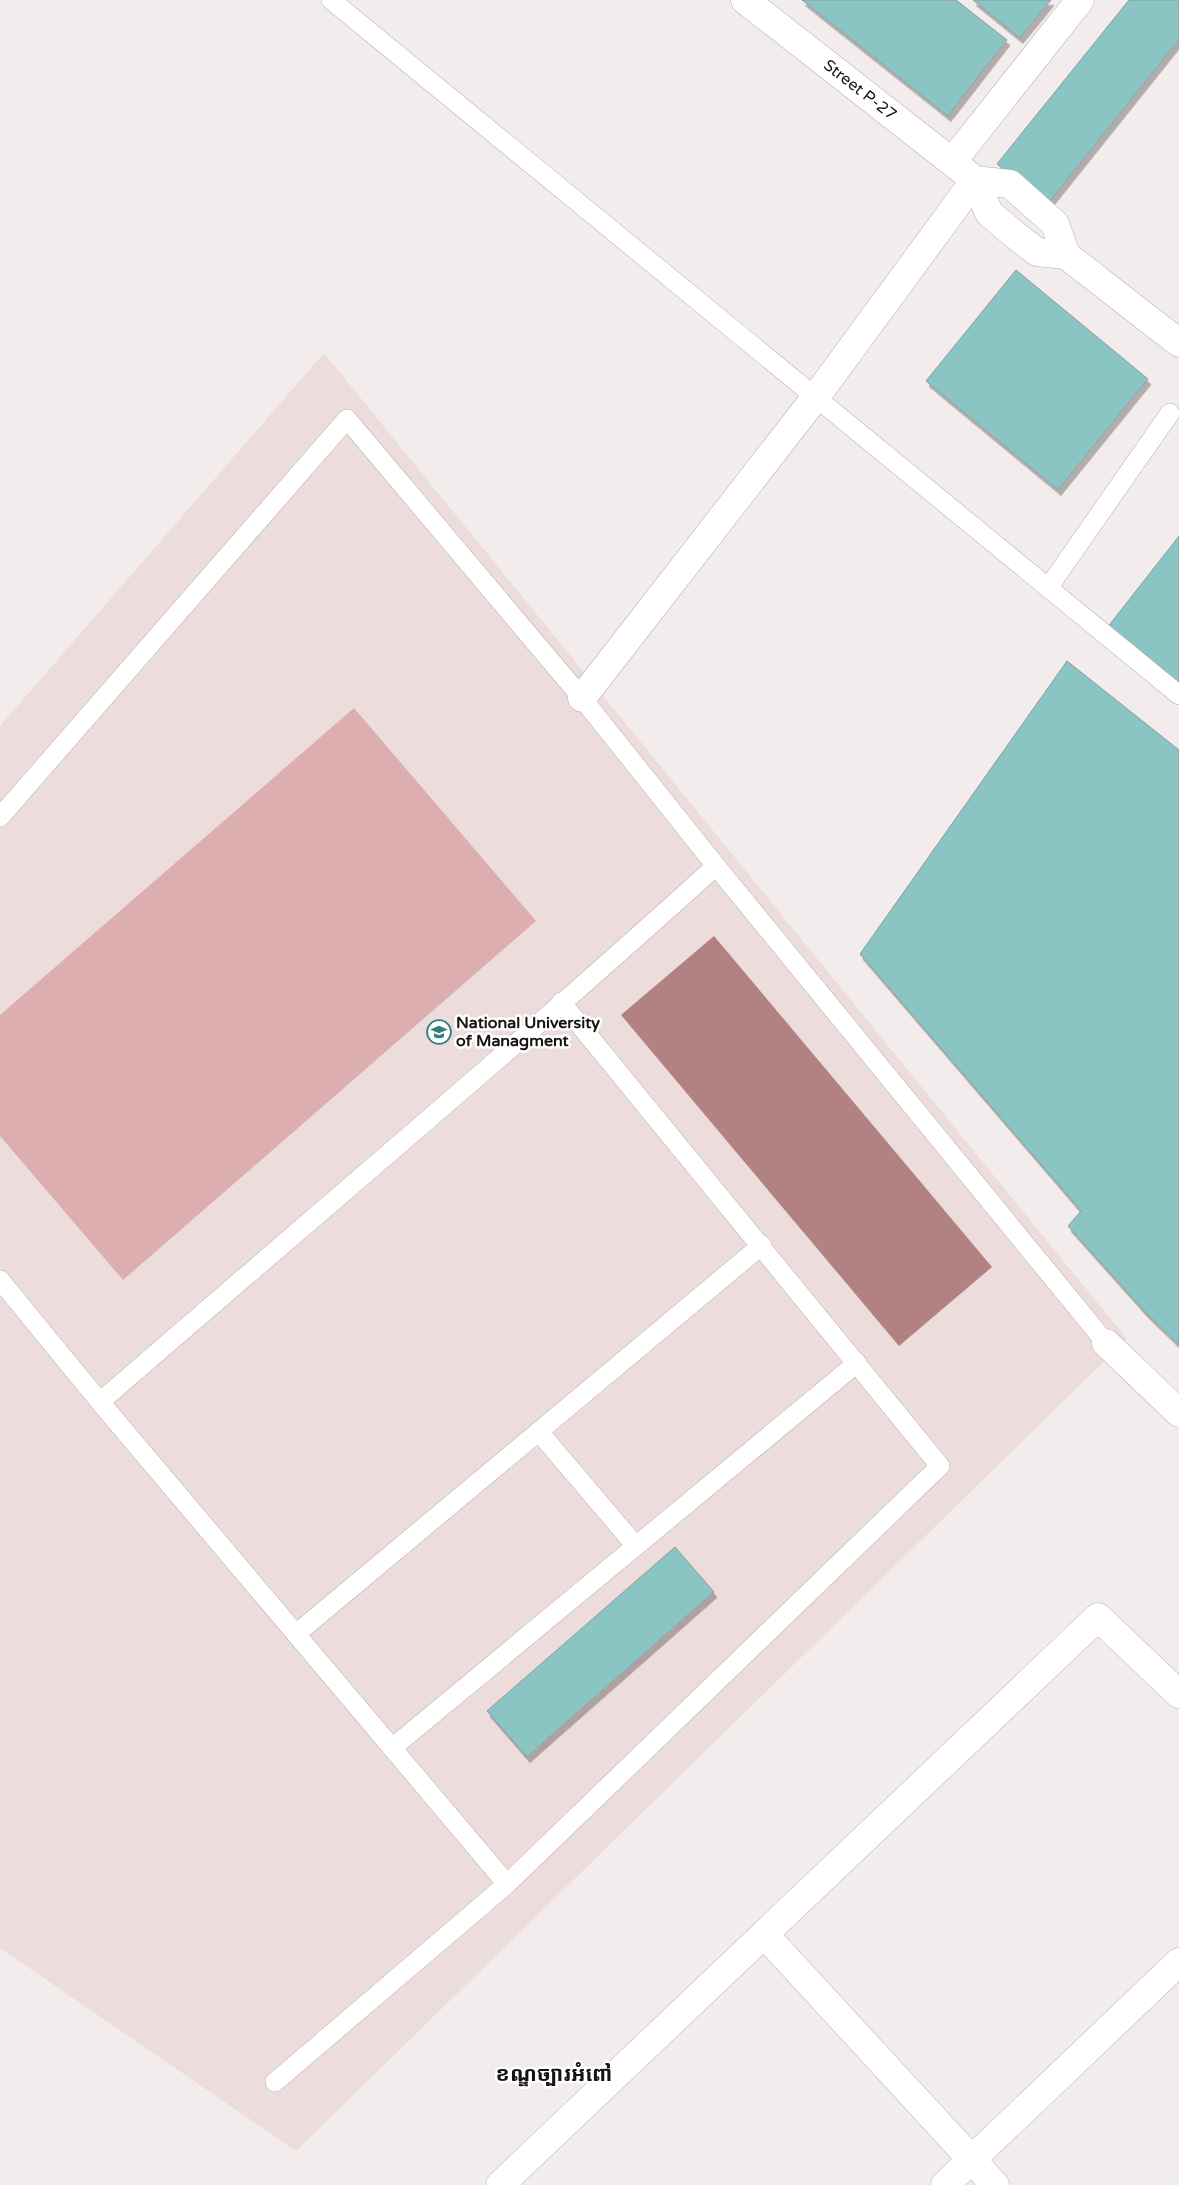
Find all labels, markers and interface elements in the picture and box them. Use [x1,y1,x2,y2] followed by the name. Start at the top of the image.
[819,55,901,125] street label: Street P-27
[456,1013,600,1051] place label: National University of Managment
[426,1019,452,1045] school or university icon: National University of Managment
[496,2062,612,2087] district label: ខណ្ឌច្បារអំពៅ

